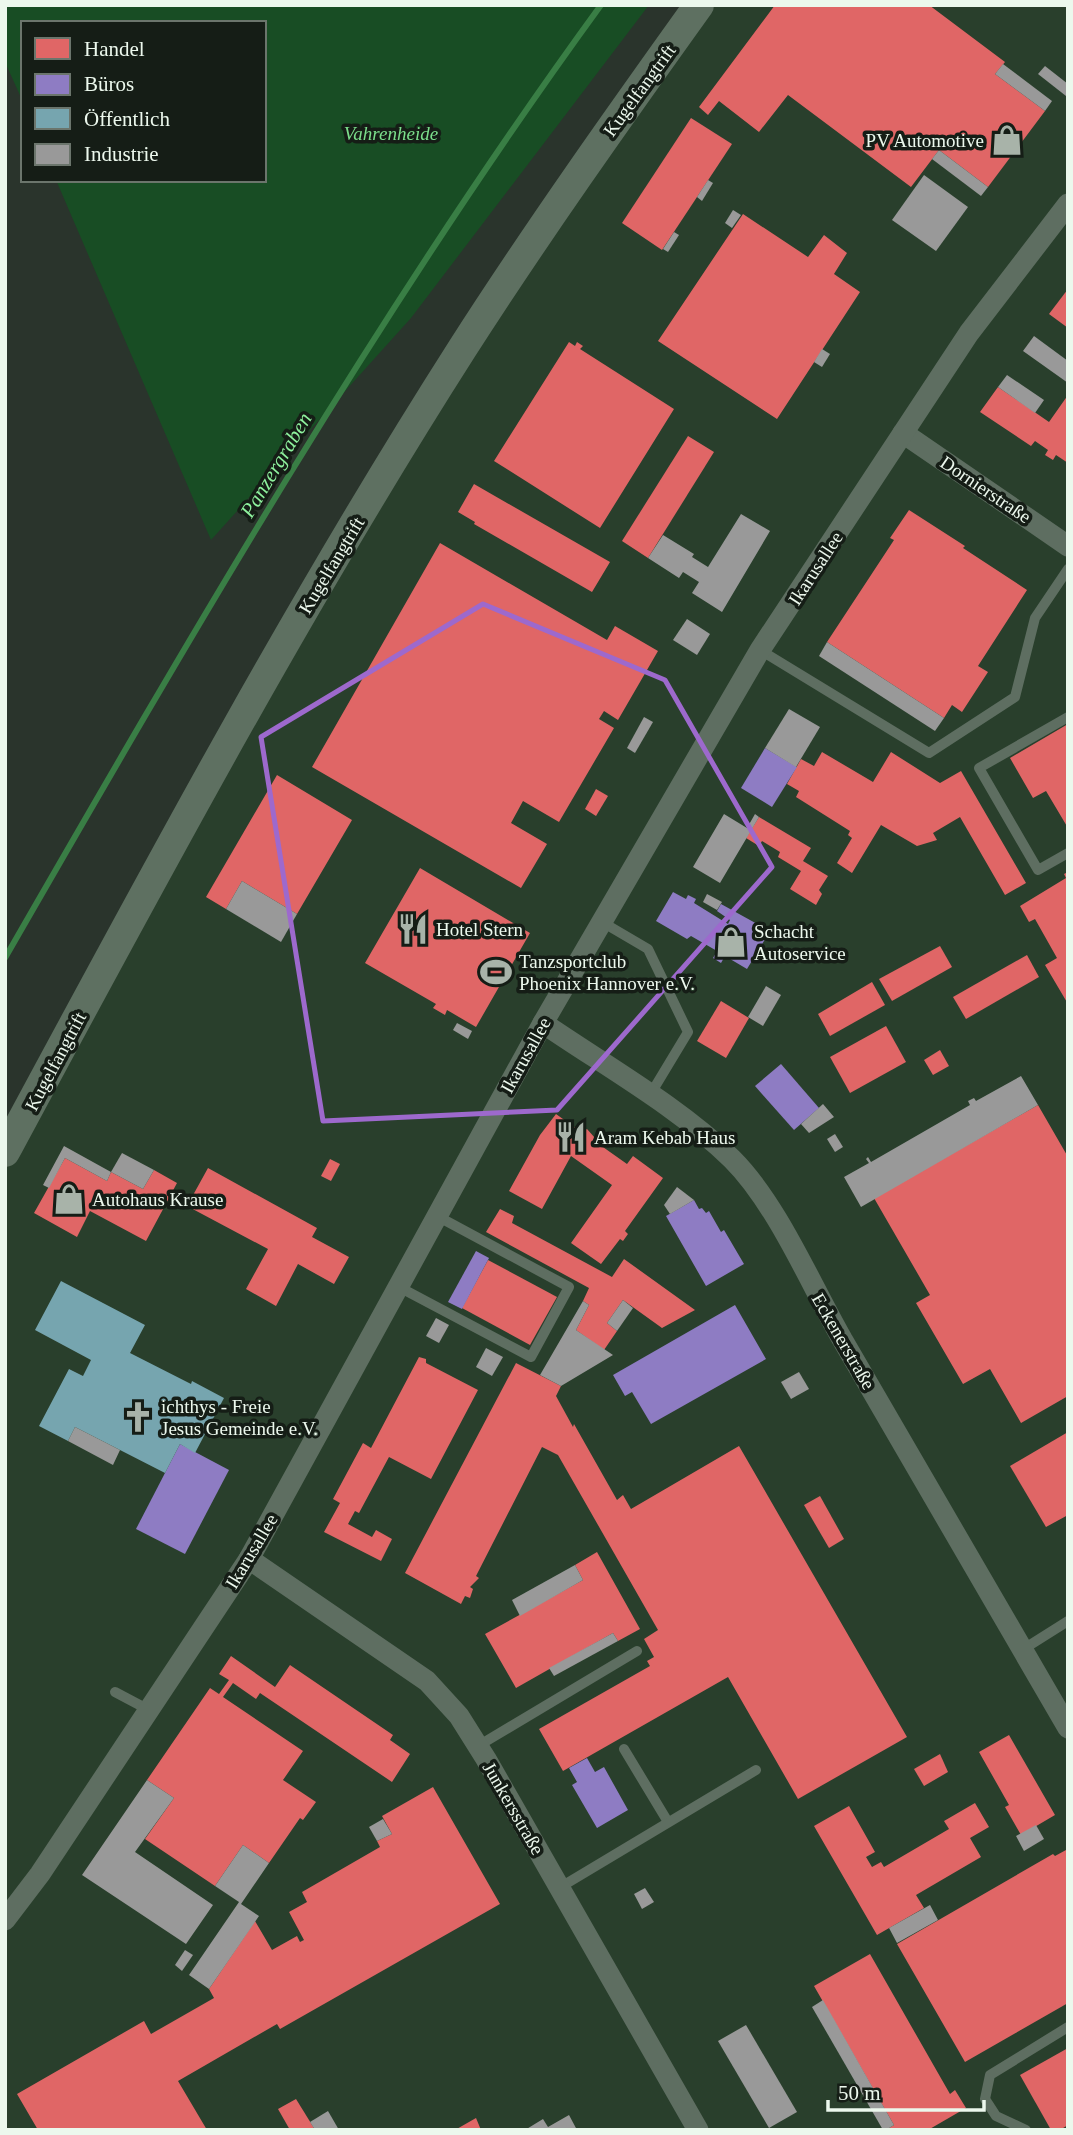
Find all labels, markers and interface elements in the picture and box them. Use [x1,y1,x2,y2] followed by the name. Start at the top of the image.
[21,21,266,182] legend
[84,37,145,61] text: Handel
[599,40,680,140] street label: Kugelfangtrift
[84,72,134,96] text: Büros
[84,107,170,131] text: Öffentlich
[344,123,438,144] park label: Vahrenheide
[990,123,1024,157] shop icon: PV Automotive
[866,130,984,151] place label: PV Automotive
[84,142,159,166] text: Industrie
[235,408,317,523] water label: Panzergraben
[937,452,1035,527] street label: Dornierstraße
[294,513,369,617] street label: Kugelfangtrift
[784,528,847,609] street label: Ikarusallee
[396,912,430,946] restaurant icon: Hotel Stern
[436,919,524,940] place label: Hotel Stern
[754,921,846,964] place label: Schacht Autoservice
[714,925,748,959] shop icon: Schacht Autoservice
[519,951,695,994] place label: Tanzsportclub Phoenix Hannover e.V.
[479,955,513,989] sports icon: Tanzsportclub Phoenix Hannover e.V.
[21,1008,91,1114] street label: Kugelfangtrift
[496,1014,555,1097] street label: Ikarusallee
[554,1120,588,1154] restaurant icon: Aram Kebab Haus
[594,1127,735,1148] place label: Aram Kebab Haus
[52,1182,86,1216] shop icon: Autohaus Krause
[92,1189,223,1210] place label: Autohaus Krause
[808,1289,880,1393] street label: Eckenerstraße
[161,1396,318,1439] place label: ichthys - Freie Jesus Gemeinde e.V.
[121,1400,155,1434] church icon: ichthys - Freie Jesus Gemeinde e.V.
[221,1510,282,1592] street label: Ikarusallee
[479,1758,549,1858] street label: Junkersstraße
[828,2068,984,2112] scale bar
[838,2081,881,2105] text: 50 m

